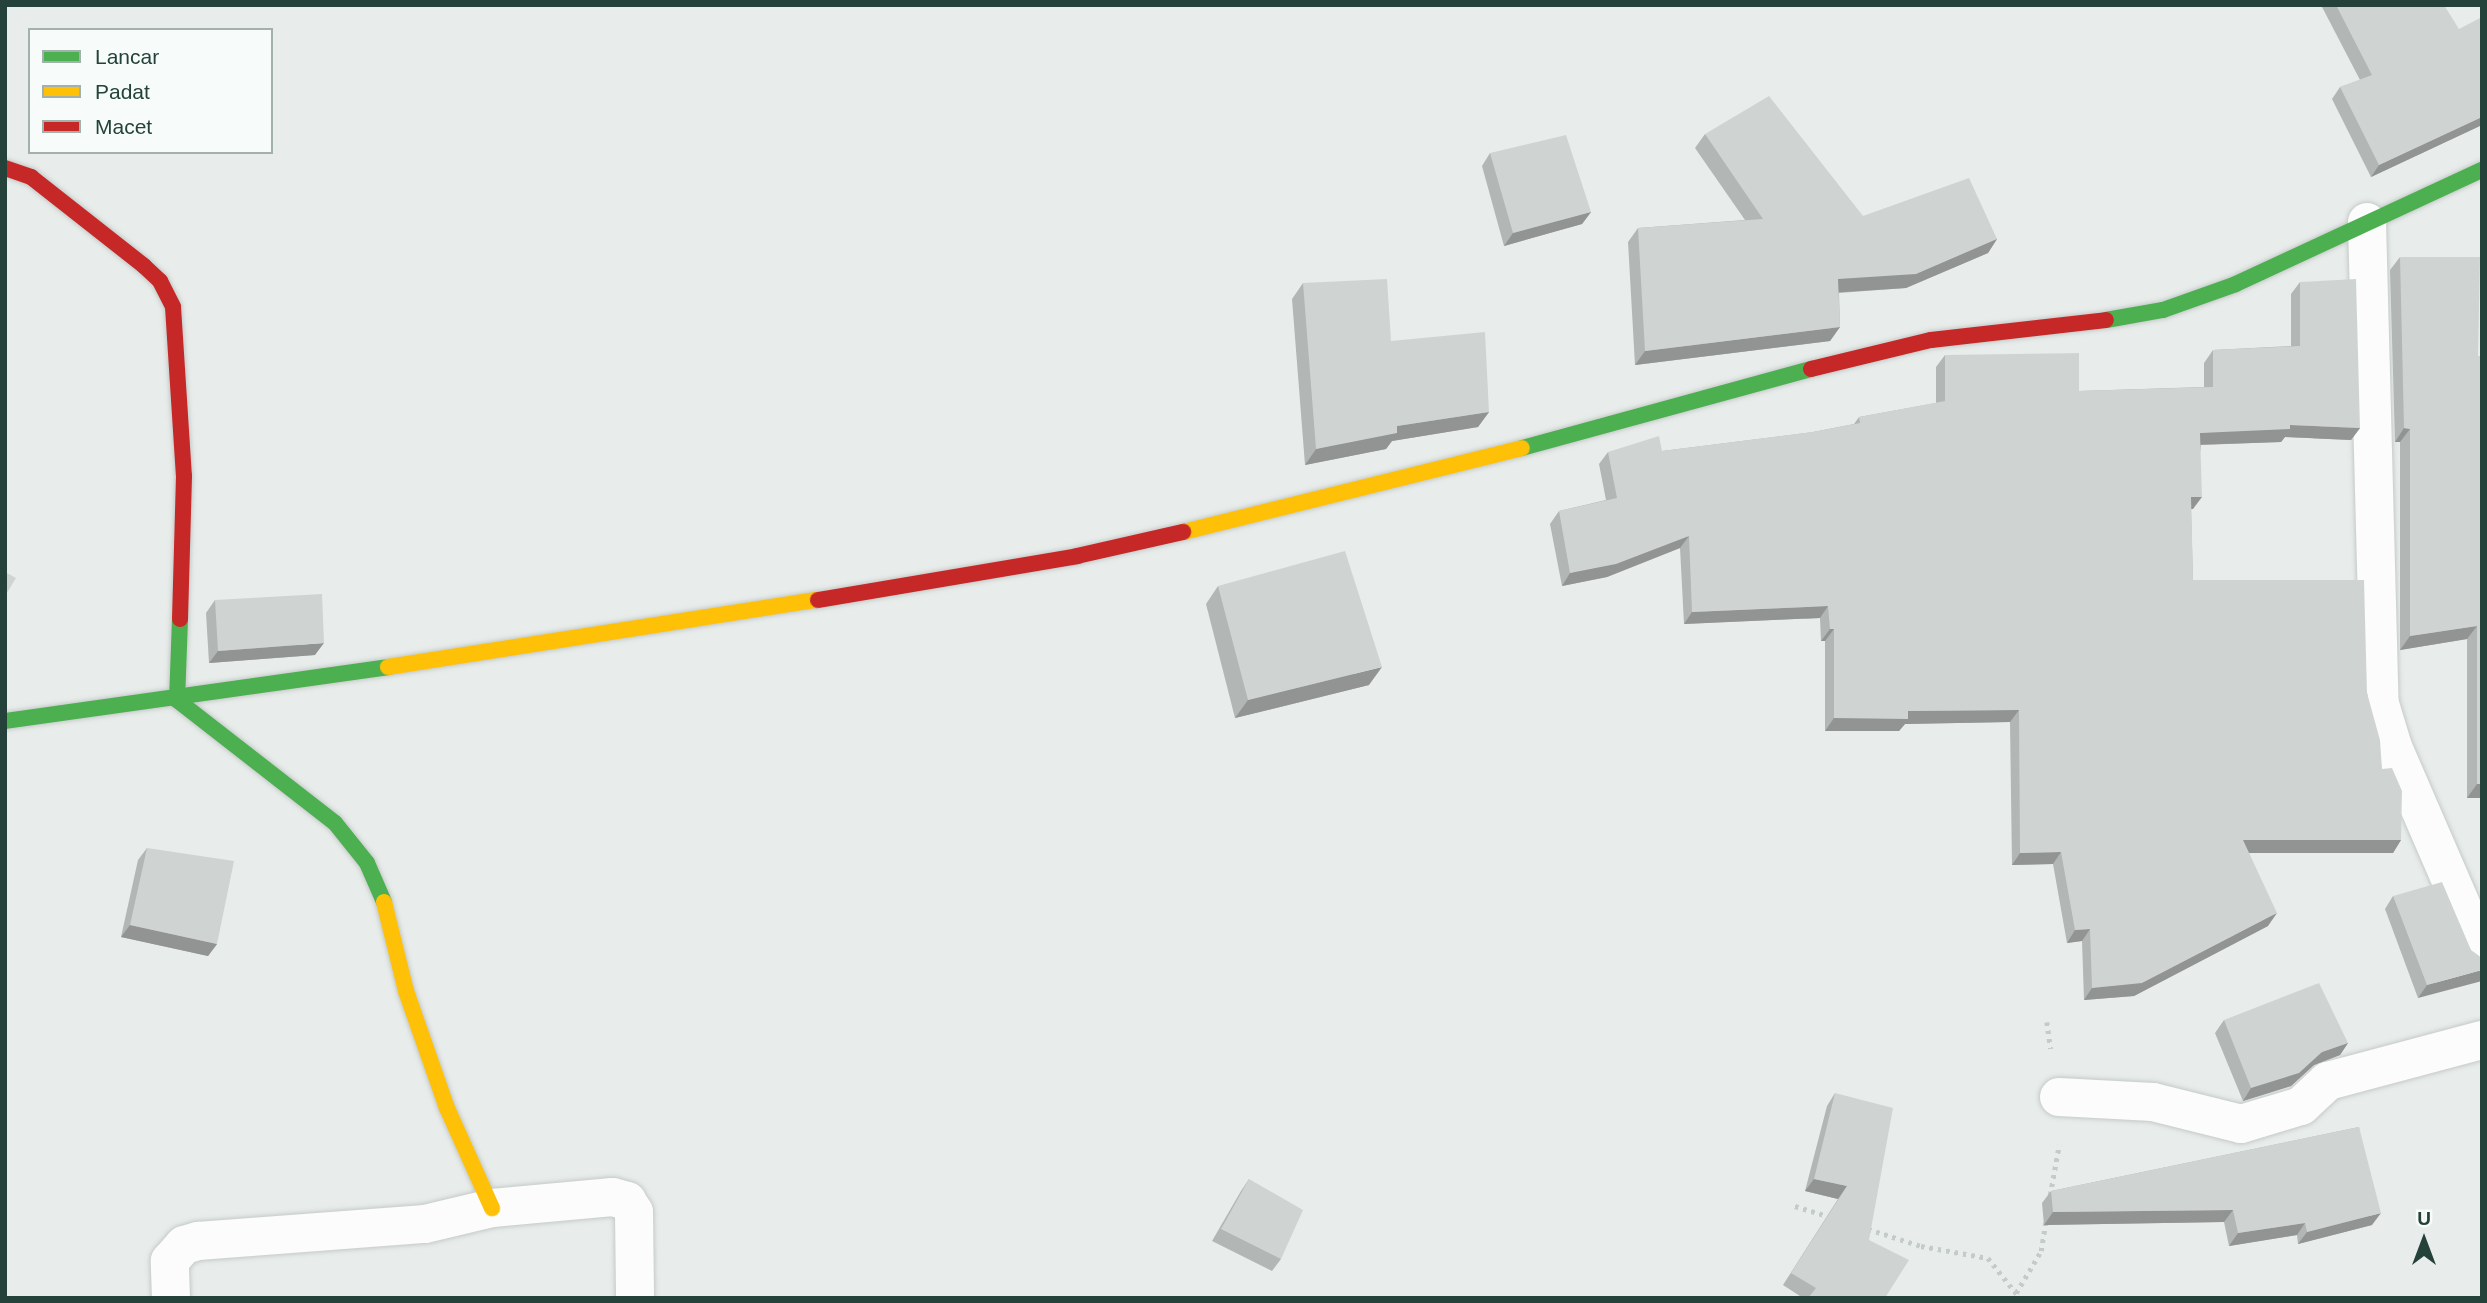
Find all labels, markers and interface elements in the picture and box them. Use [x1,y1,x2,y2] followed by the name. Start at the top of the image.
[28,28,273,154] legend
[95,45,159,68] text: Lancar
[95,80,150,103] text: Padat
[95,115,152,138] text: Macet
[2389,1205,2459,1275] north arrow
[2417,1208,2431,1229] text: U

